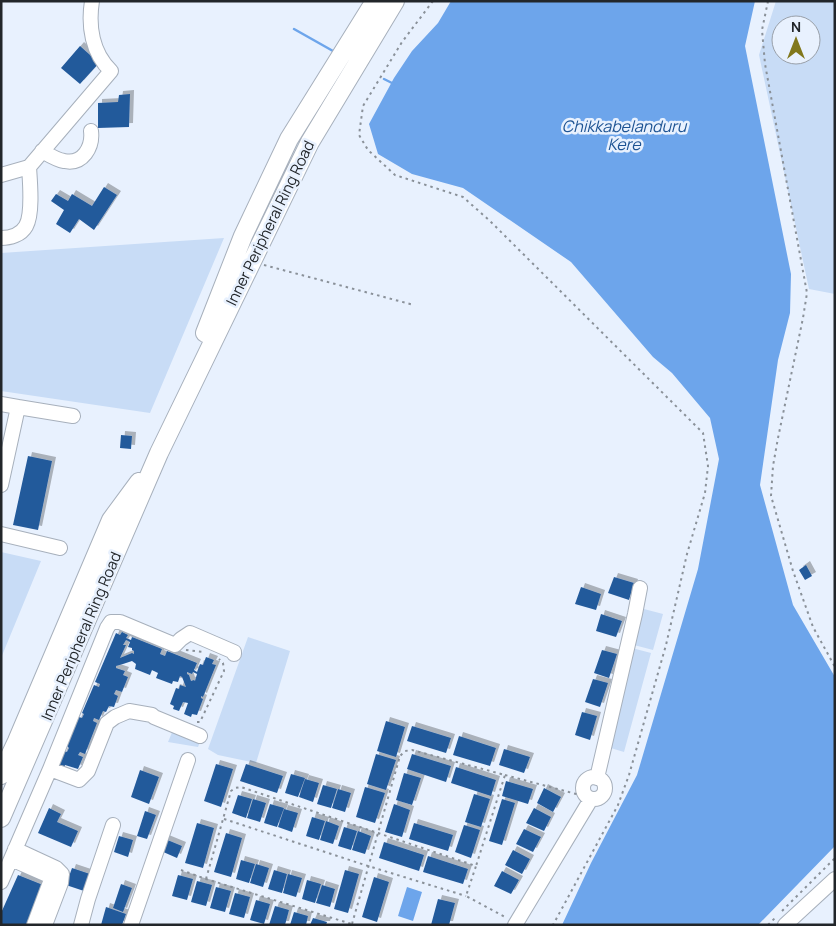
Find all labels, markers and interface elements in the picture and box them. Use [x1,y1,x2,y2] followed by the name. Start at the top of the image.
[771,15,821,65] north arrow
[791,17,801,36] text: N
[562,115,688,155] water label: Chikkabelanduru Kere
[221,137,319,309] street label: Inner Peripheral Ring Road
[36,549,126,723] street label: Inner Peripheral Ring Road

